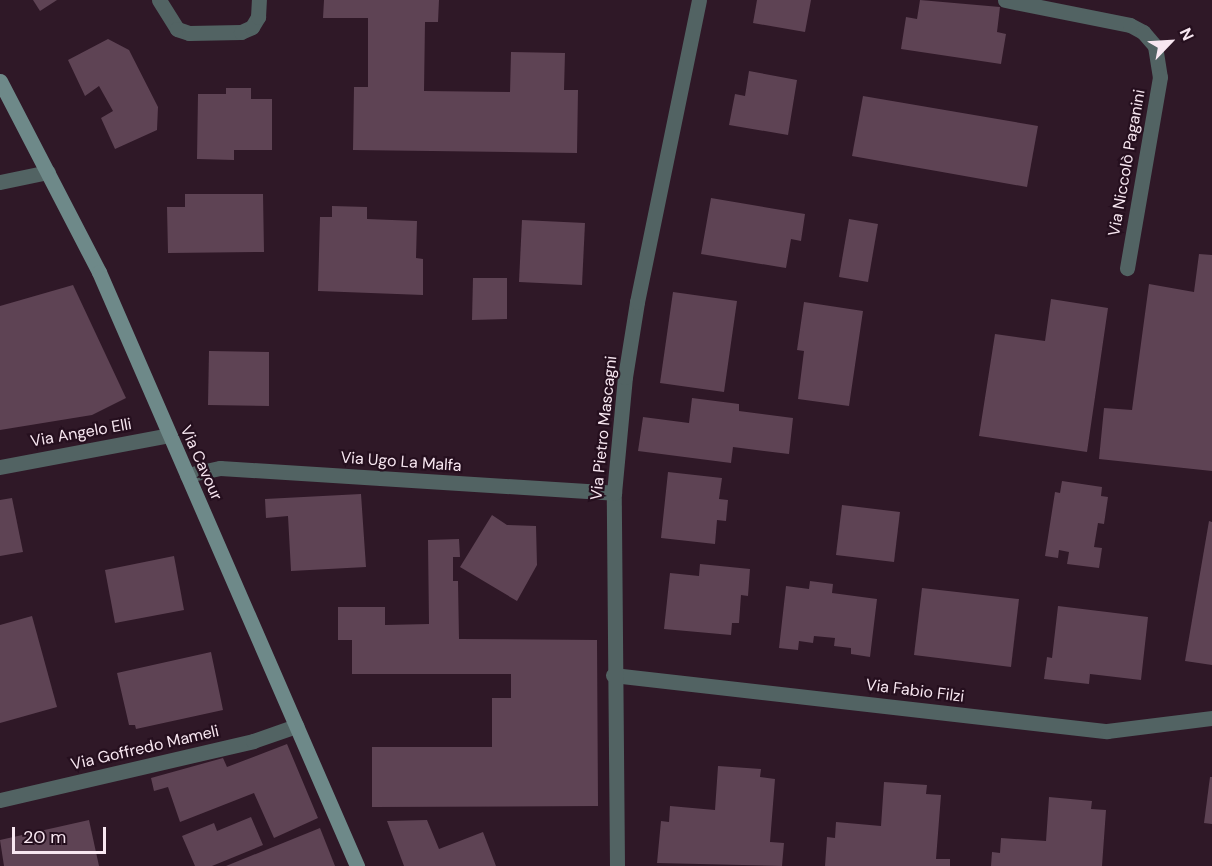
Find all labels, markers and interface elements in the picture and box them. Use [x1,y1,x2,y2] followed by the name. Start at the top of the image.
[1140,12,1200,72] north arrow
[1175,24,1199,44] text: N
[1105,88,1149,238] street label: Via Niccolò Paganini
[587,355,621,501] street label: Via Pietro Mascagni
[29,415,133,451] street label: Via Angelo Elli
[176,423,226,503] street label: Via Cavour
[340,448,462,476] street label: Via Ugo La Malfa
[865,675,965,707] street label: Via Fabio Filzi
[69,722,221,774] street label: Via Goffredo Mameli
[15,815,110,853] scale bar
[23,825,66,849] text: 20 m

